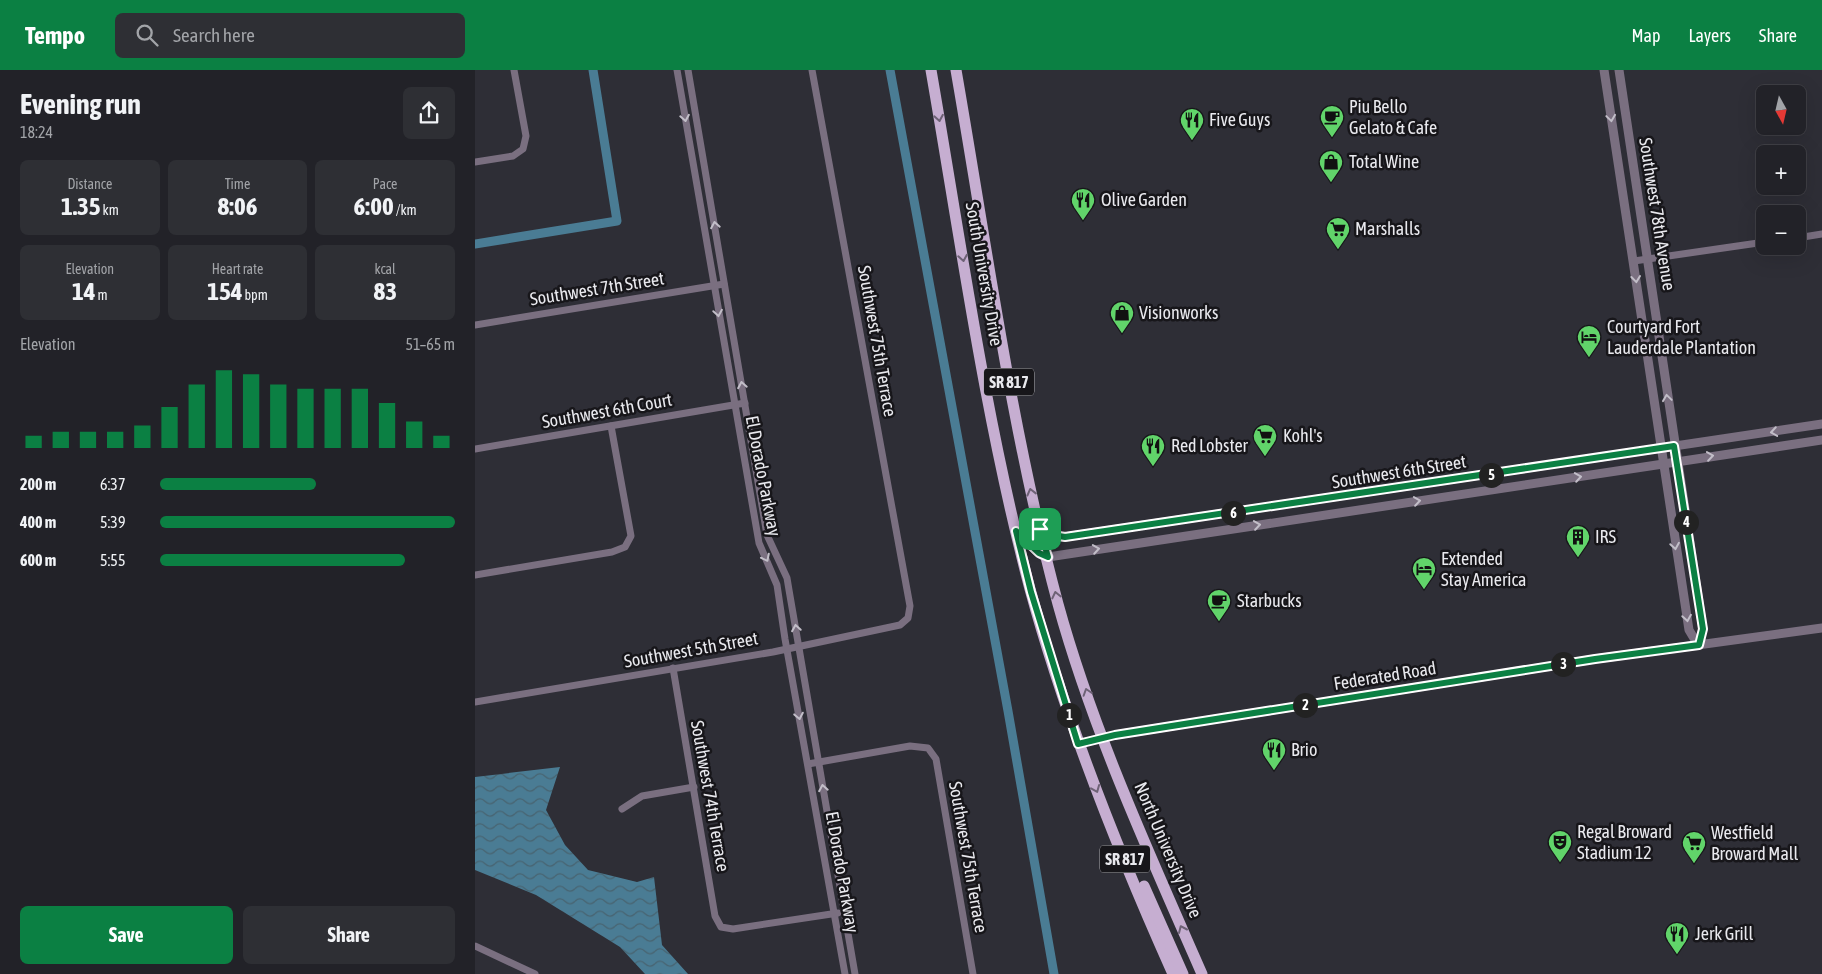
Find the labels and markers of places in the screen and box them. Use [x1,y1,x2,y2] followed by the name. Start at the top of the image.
[1349,96,1437,138] place label: Piu Bello Gelato & Cafe
[1319,104,1345,138] cafe icon: Piu Bello Gelato & Cafe
[1179,107,1205,141] restaurant icon: Five Guys
[1209,109,1270,130] place label: Five Guys
[1318,149,1344,183] shop icon: Total Wine
[1349,151,1419,172] place label: Total Wine
[1070,187,1096,221] restaurant icon: Olive Garden
[1101,189,1187,210] place label: Olive Garden
[1325,216,1351,250] supermarket icon: Marshalls
[1355,218,1420,239] place label: Marshalls
[1109,300,1135,334] shop icon: Visionworks
[1139,302,1218,323] place label: Visionworks
[1607,316,1756,358] place label: Courtyard Fort Lauderdale Plantation
[1576,324,1602,358] hotel icon: Courtyard Fort Lauderdale Plantation
[1252,423,1278,457] supermarket icon: Kohl's
[1283,425,1323,446] place label: Kohl's
[1140,433,1166,467] restaurant icon: Red Lobster
[1171,435,1249,456] place label: Red Lobster
[1479,462,1503,488] pin: 5
[1221,500,1245,526] pin: 6
[1019,508,1061,550] pin
[1673,510,1699,534] pin: 4
[1565,524,1591,558] building icon: IRS
[1595,526,1617,547] place label: IRS
[1441,548,1526,590] place label: Extended Stay America
[1411,556,1437,590] hotel icon: Extended Stay America
[1206,588,1232,622] cafe icon: Starbucks
[1237,590,1302,611] place label: Starbucks
[1551,652,1575,676] pin: 3
[1293,692,1317,718] pin: 2
[1057,702,1081,728] pin: 1
[1261,737,1287,771] restaurant icon: Brio
[1291,739,1317,760] place label: Brio
[1577,821,1672,863] place label: Regal Broward Stadium 12
[1711,822,1799,864] place label: Westfield Broward Mall
[1547,829,1573,863] theatre icon: Regal Broward Stadium 12
[1681,830,1707,864] supermarket icon: Westfield Broward Mall
[1664,921,1690,955] restaurant icon: Jerk Grill
[1695,923,1753,944] place label: Jerk Grill

